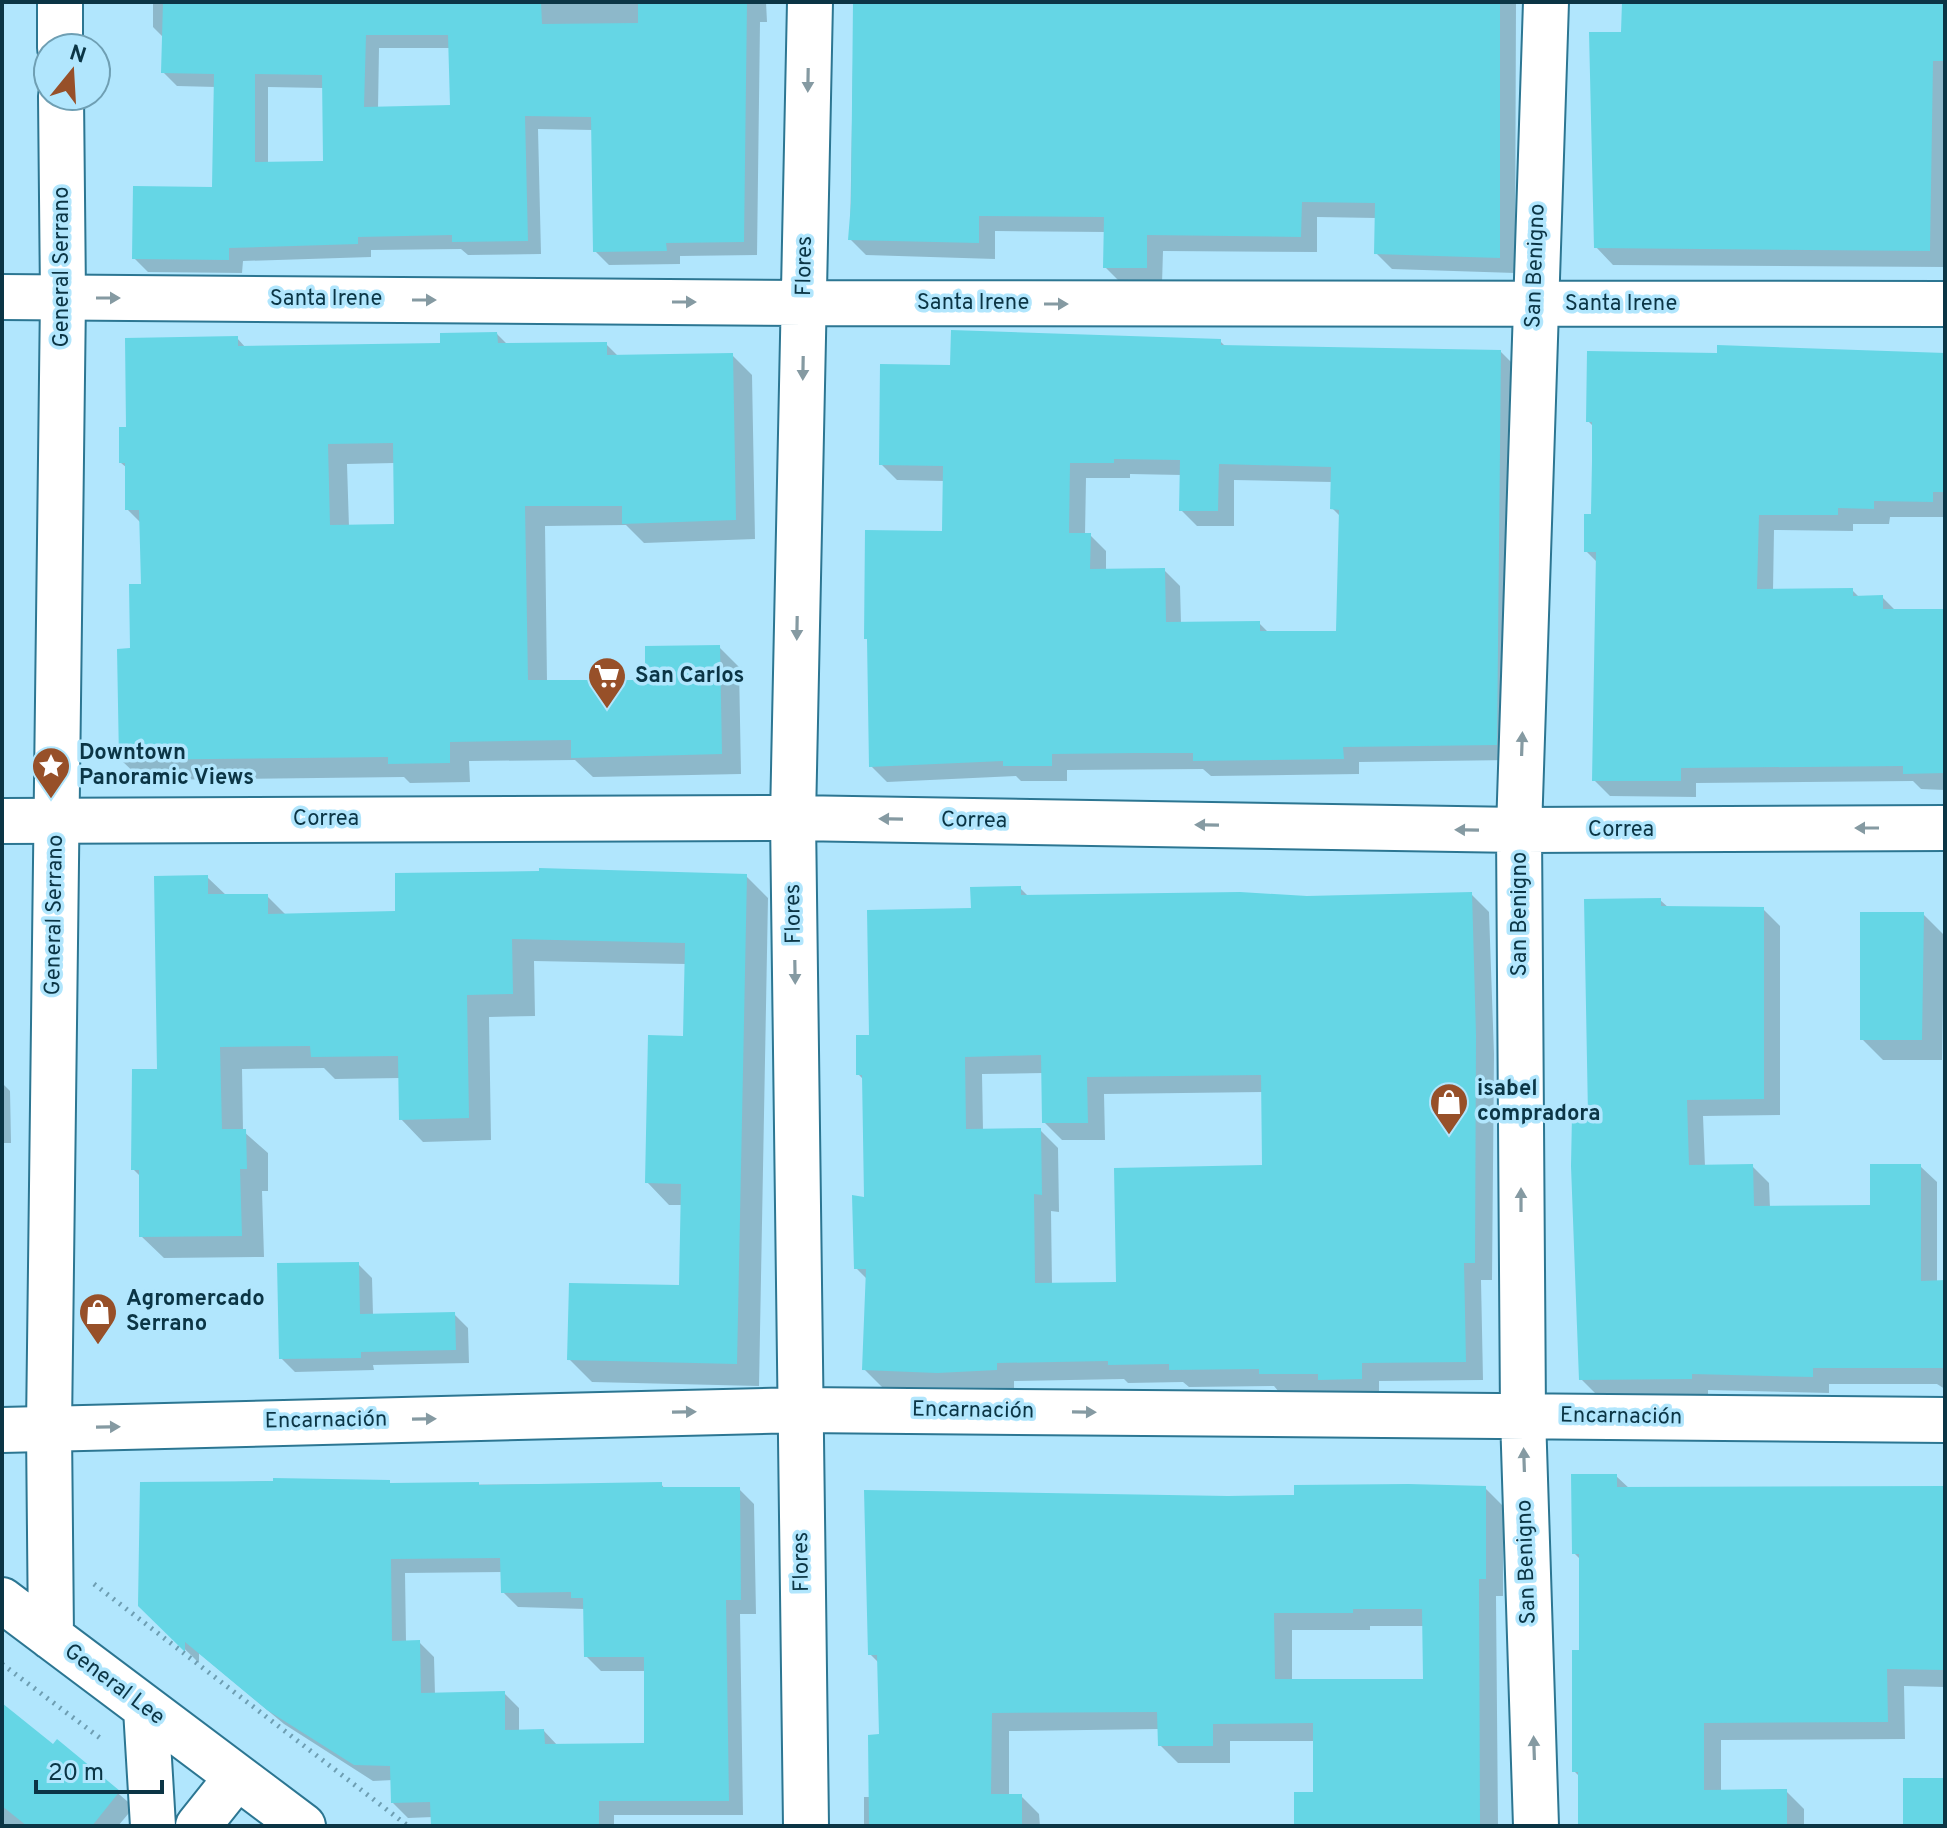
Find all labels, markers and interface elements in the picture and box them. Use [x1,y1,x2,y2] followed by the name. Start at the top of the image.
[32,32,112,112] north arrow
[66,40,89,71] text: N
[802,68,815,93] one-way arrow
[49,187,76,347] street label: General Serrano
[1520,203,1552,329] street label: San Benigno
[791,236,819,296] street label: Flores
[270,286,382,313] street label: Santa Irene
[917,290,1029,317] street label: Santa Irene
[1565,291,1677,318] street label: Santa Irene
[96,292,121,304] one-way arrow
[412,294,437,306] one-way arrow
[672,296,697,308] one-way arrow
[1044,298,1069,310] one-way arrow
[796,356,809,381] one-way arrow
[791,616,803,641] one-way arrow
[586,655,628,710] supermarket icon: San Carlos
[635,663,744,690] place label: San Carlos
[1515,731,1528,756] one-way arrow
[79,740,254,792] place label: Downtown Panoramic Views
[30,745,72,800] place icon: Downtown Panoramic Views
[293,806,359,833] street label: Correa
[941,807,1007,835] street label: Correa
[878,813,903,826] one-way arrow
[1588,817,1654,844] street label: Correa
[1194,819,1219,831] one-way arrow
[1854,822,1879,834] one-way arrow
[1454,823,1479,836] one-way arrow
[40,834,70,996] street label: General Serrano
[1507,852,1534,976] street label: San Benigno
[780,884,808,944] street label: Flores
[789,960,801,985] one-way arrow
[1477,1076,1600,1128] place label: isabel compradora
[1428,1081,1470,1136] shop icon: isabel compradora
[1515,1187,1527,1212] one-way arrow
[126,1286,265,1338] place label: Agromercado Serrano
[77,1291,119,1346] shop icon: Agromercado Serrano
[912,1396,1034,1426] street label: Encarnación
[1560,1402,1682,1432] street label: Encarnación
[265,1406,387,1436] street label: Encarnación
[672,1406,697,1419] one-way arrow
[1072,1406,1097,1418] one-way arrow
[412,1412,437,1425] one-way arrow
[96,1420,121,1433] one-way arrow
[1518,1447,1530,1472] one-way arrow
[1511,1499,1543,1625] street label: San Benigno
[788,1532,816,1592] street label: Flores
[58,1638,170,1732] street label: General Lee
[1527,1735,1540,1760] one-way arrow
[36,1744,162,1794] scale bar
[48,1759,104,1789] text: 20 m

